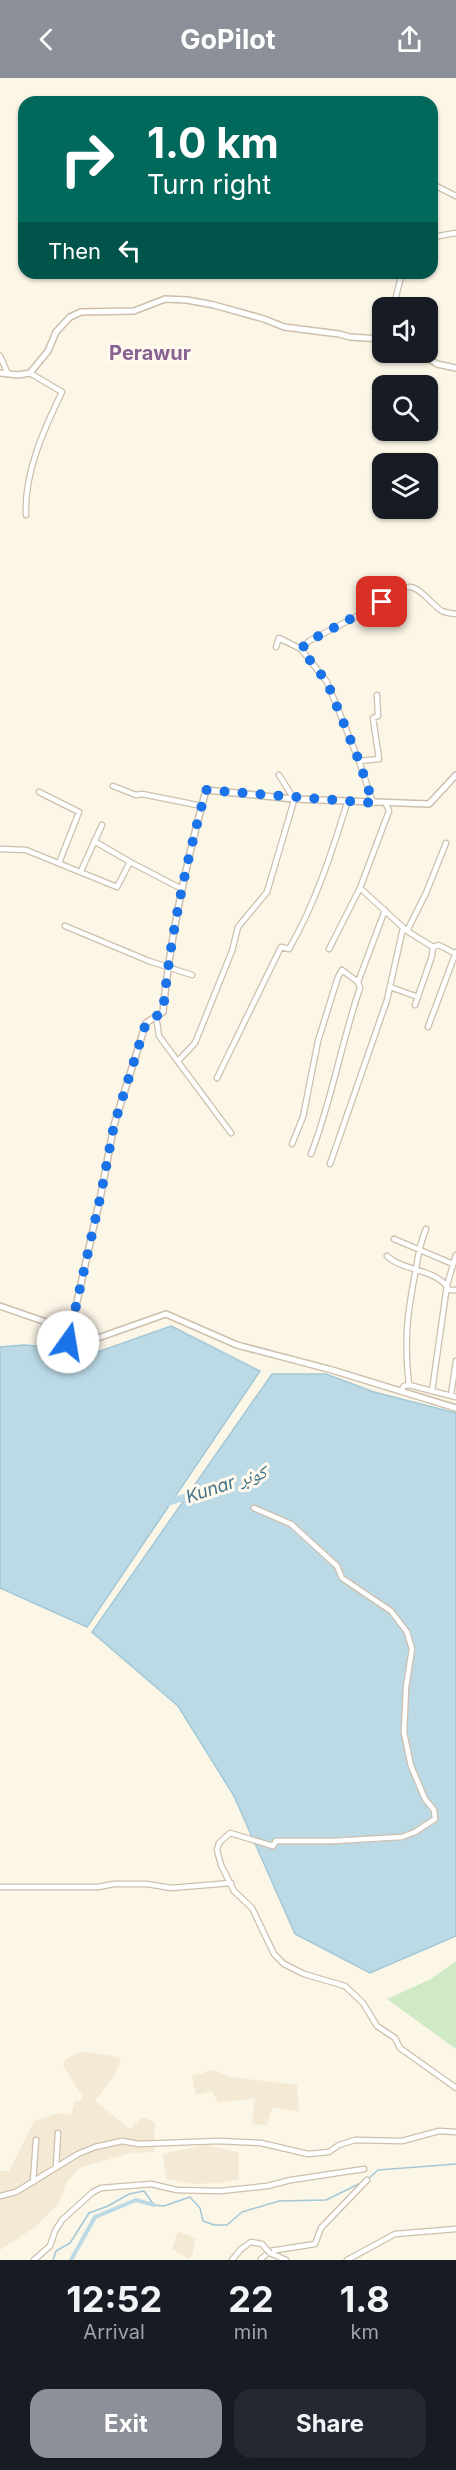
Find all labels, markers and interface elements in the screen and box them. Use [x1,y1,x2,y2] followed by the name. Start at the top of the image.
[30,23,63,56] icon: back
[180,23,276,56] text: GoPilot
[393,23,426,56] icon: share
[147,117,279,168] text: 1.0 km
[48,120,126,198] icon: right
[147,168,271,201] text: Turn right
[113,234,146,267] icon: left
[48,238,101,264] text: Then
[372,297,438,519] map controls
[372,297,438,363] button: sound
[109,341,191,365] district label: Perawur
[372,375,438,441] button: search
[372,453,438,519] button: layers
[356,576,407,627] pin
[365,585,398,618] icon: arrive
[36,1310,100,1374] position arrow
[183,1460,273,1508] water label: Kunar کونړ
[66,2277,162,2321] text: 12:52
[228,2277,274,2321] text: 22
[340,2277,390,2321] text: 1.8
[83,2320,145,2344] text: Arrival
[234,2320,268,2344] text: min
[351,2320,379,2344] text: km
[30,2389,222,2458] button: Exit
[234,2389,426,2458] button: Share

